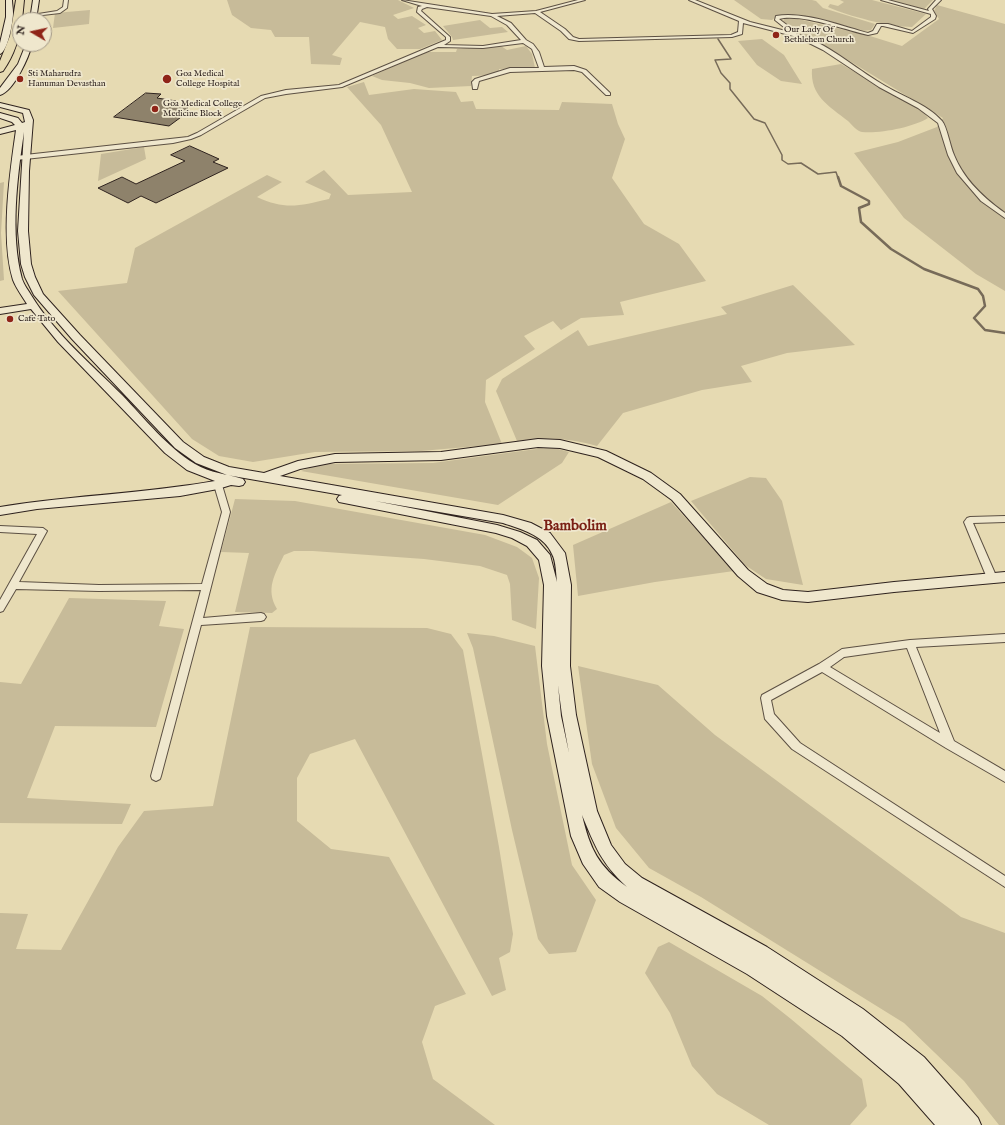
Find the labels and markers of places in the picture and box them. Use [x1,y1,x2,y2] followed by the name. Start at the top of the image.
[784,25,854,46] place label: Our Lady Of Bethlehem Church
[771,30,781,40] marker: Our Lady Of Bethlehem Church
[28,69,106,90] place label: Sti Maharudra Hanuman Devasthan
[176,69,240,90] place label: Goa Medical College Hospital
[161,73,173,85] marker: Goa Medical College Hospital
[15,74,25,84] marker: Sti Maharudra Hanuman Devasthan
[163,99,242,120] place label: Goa Medical College Medicine Block
[150,104,160,114] marker: Goa Medical College Medicine Block
[5,314,15,324] marker: Cafe Tato
[18,314,55,324] place label: Cafe Tato

